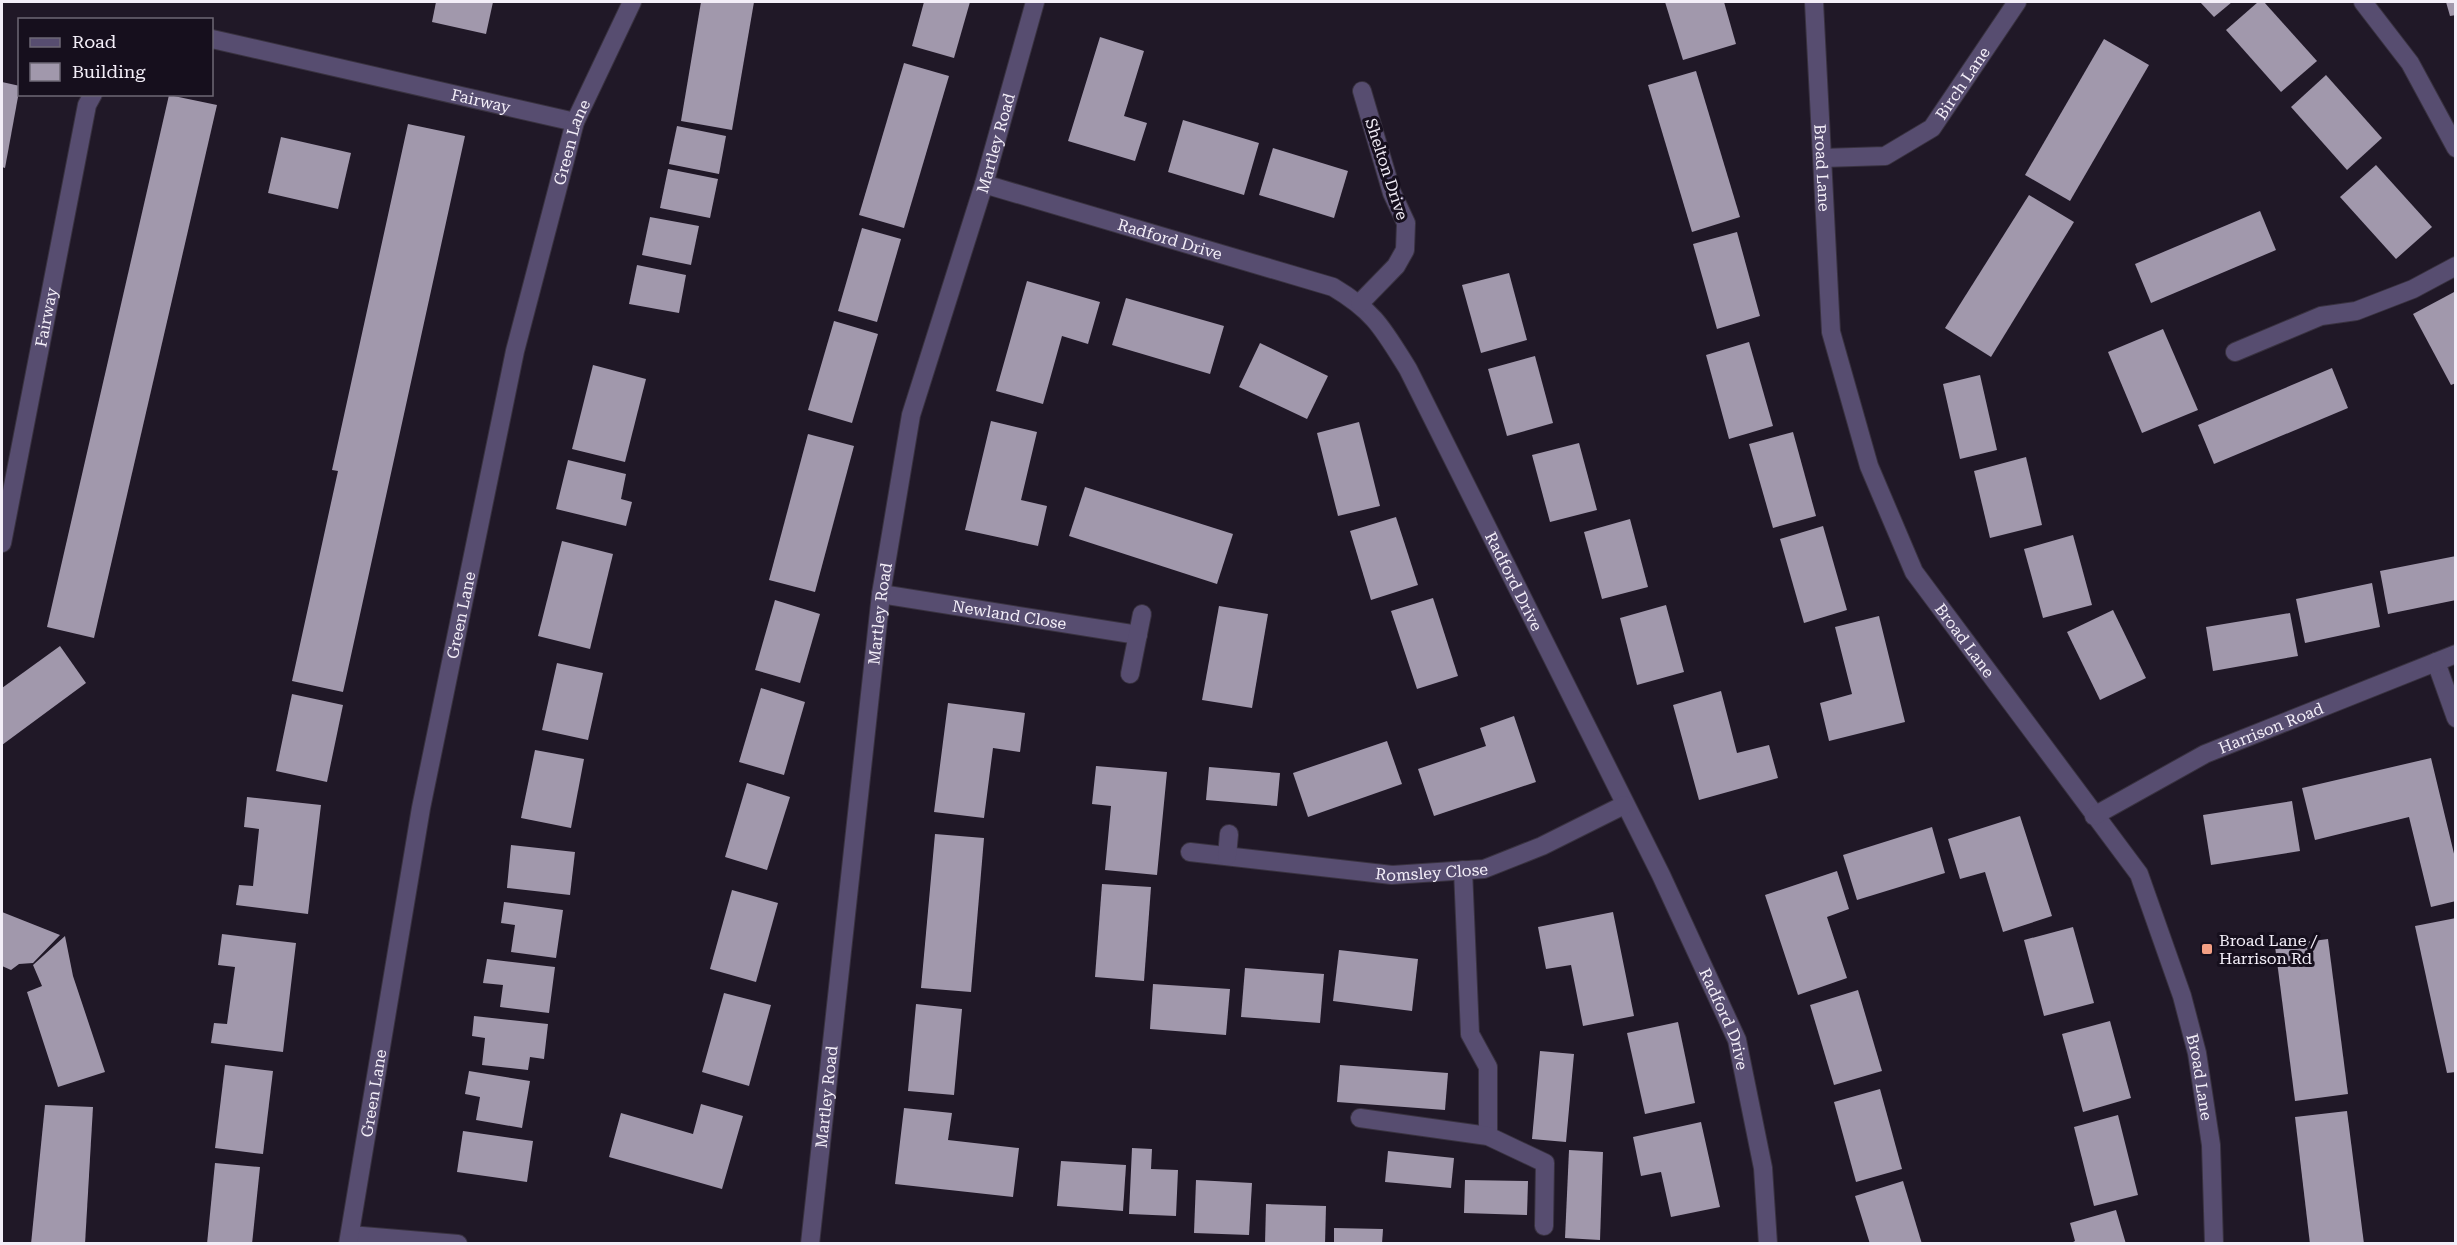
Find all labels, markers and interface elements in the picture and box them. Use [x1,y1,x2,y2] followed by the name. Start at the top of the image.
[18,18,213,96] legend
[72,31,117,52] text: Road
[1932,43,1994,123] street label: Birch Lane
[72,61,146,82] text: Building
[449,85,513,117] street label: Fairway
[973,91,1019,196] street label: Martley Road
[550,96,594,187] street label: Green Lane
[1361,116,1412,223] street label: Shelton Drive
[1810,124,1834,212] street label: Broad Lane
[1115,215,1225,264] street label: Radford Drive
[31,285,61,349] street label: Fairway
[1481,529,1547,634] street label: Radford Drive
[864,561,896,666] street label: Martley Road
[443,570,479,661] street label: Green Lane
[951,597,1068,633] street label: Newland Close
[1931,600,1998,681] street label: Broad Lane
[2216,699,2326,758] street label: Harrison Road
[1374,860,1489,885] street label: Romsley Close
[2219,931,2318,968] place label: Broad Lane / Harrison Rd
[2200,942,2214,956] marker: Broad Lane / Harrison Rd
[1695,965,1752,1072] street label: Radford Drive
[2182,1032,2216,1122] street label: Broad Lane
[812,1045,842,1149] street label: Martley Road
[357,1048,391,1139] street label: Green Lane

